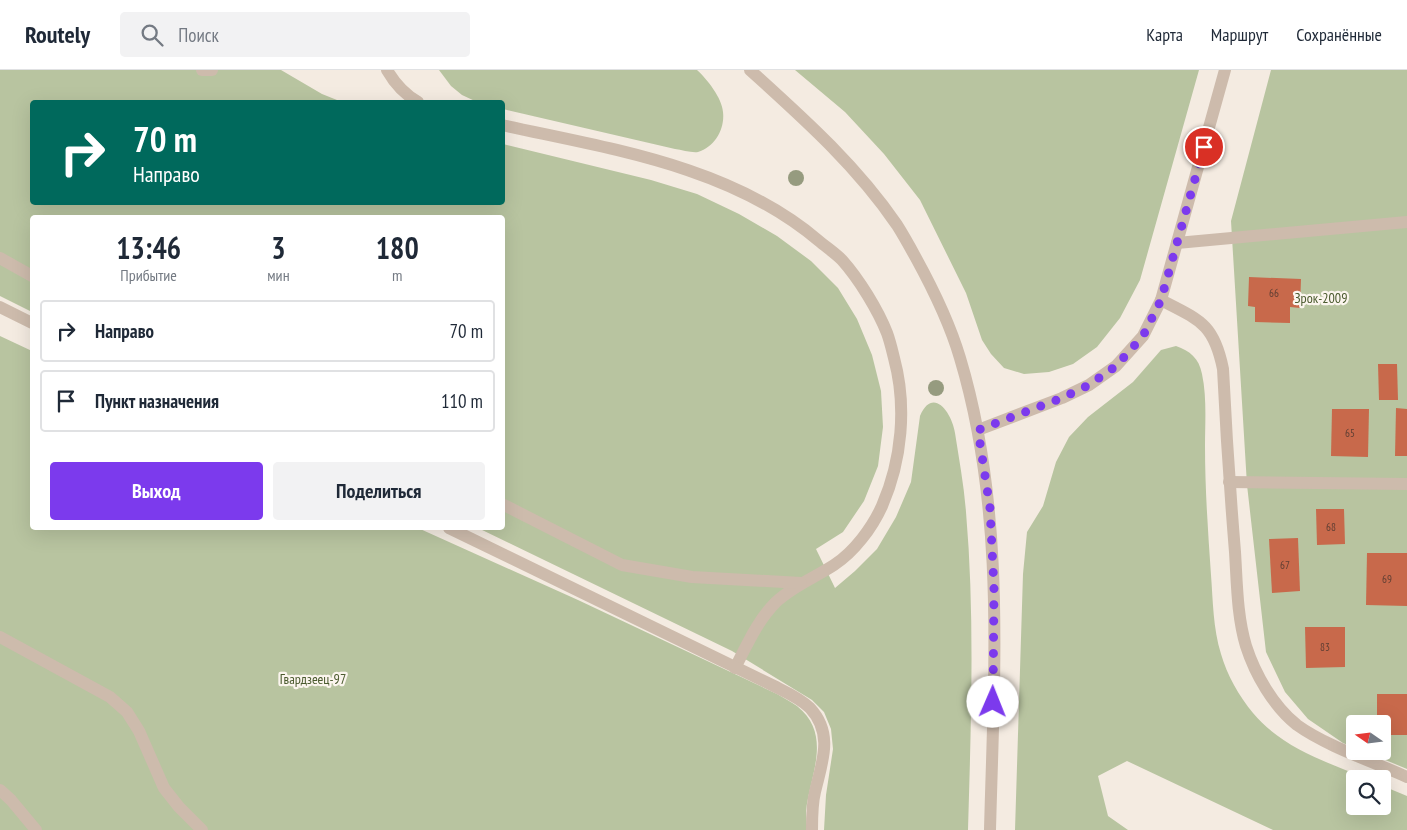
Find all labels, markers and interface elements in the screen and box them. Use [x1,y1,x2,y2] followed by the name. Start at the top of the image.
[120,12,470,57] search box
[25,19,90,50] text: Routely
[138,21,166,49] icon: search
[178,23,219,47] text: Поиск
[1146,23,1183,46] text: Карта
[1211,23,1268,46] text: Маршрут
[1296,23,1382,46] text: Сохранённые
[133,116,197,162] text: 70 m
[50,120,115,185] icon: right
[1183,126,1225,168] pin
[1190,133,1218,161] icon: arrive
[133,160,200,188] text: Направо
[116,228,181,267] text: 13:46
[271,228,286,267] text: 3
[376,228,419,267] text: 180
[120,265,177,285] text: Прибытие
[267,265,290,285] text: мин
[392,265,403,285] text: m
[1269,286,1279,300] house number: 66
[1295,289,1347,307] park label: Зрок-2009
[52,317,80,345] icon: right
[95,319,154,343] text: Направо
[450,319,483,343] text: 70 m
[52,387,80,415] icon: arrive
[95,389,219,413] text: Пункт назначения
[441,389,483,413] text: 110 m
[1345,426,1355,440] house number: 65
[50,462,263,520] button: Выход
[273,462,485,520] button: Поделиться
[1326,520,1336,534] house number: 68
[1280,558,1290,572] house number: 67
[1382,572,1392,586] house number: 69
[1320,640,1330,654] house number: 83
[280,670,346,688] park label: Гвардзеец-97
[966,675,1018,727] position arrow
[1346,715,1391,760] north arrow
[1346,715,1391,815] map controls
[1346,770,1391,815] button: search

